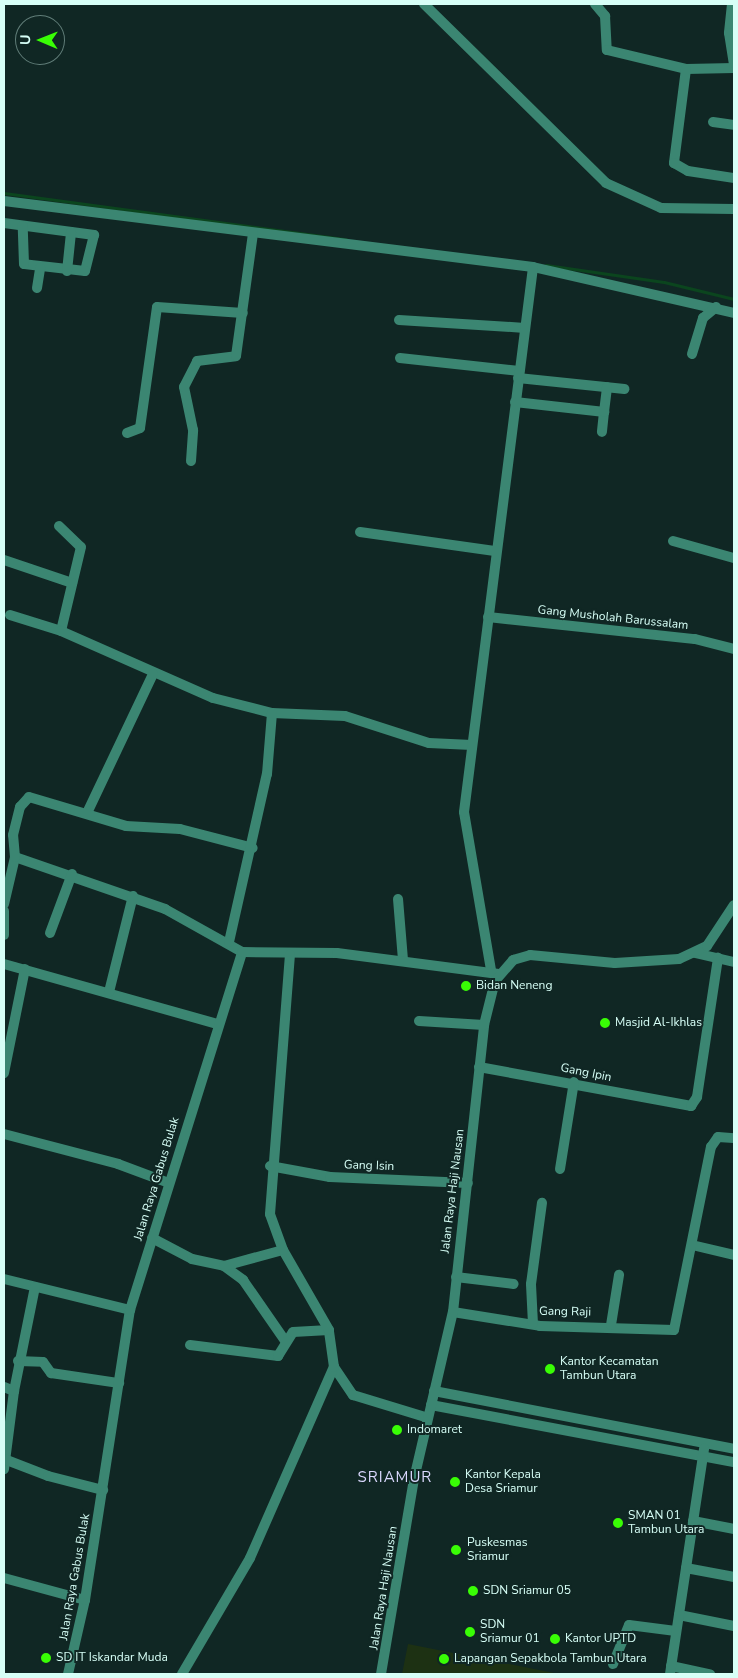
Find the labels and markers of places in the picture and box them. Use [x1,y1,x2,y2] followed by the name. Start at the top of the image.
[476,979,552,993] place label: Bidan Neneng
[460,980,472,992] marker: Bidan Neneng
[615,1016,702,1030] place label: Masjid Al-Ikhlas
[599,1017,611,1029] marker: Masjid Al-Ikhlas
[560,1355,658,1383] place label: Kantor Kecamatan Tambun Utara
[544,1363,556,1375] marker: Kantor Kecamatan Tambun Utara
[407,1423,462,1437] place label: Indomaret
[391,1424,403,1436] marker: Indomaret
[465,1468,541,1496] place label: Kantor Kepala Desa Sriamur
[449,1476,461,1488] marker: Kantor Kepala Desa Sriamur
[628,1509,704,1537] place label: SMAN 01 Tambun Utara
[612,1517,624,1529] marker: SMAN 01 Tambun Utara
[467,1536,527,1564] place label: Puskesmas Sriamur
[449,1543,463,1557] marker: Puskesmas Sriamur
[483,1584,571,1598] place label: SDN Sriamur 05
[467,1585,479,1597] marker: SDN Sriamur 05
[480,1618,540,1646] place label: SDN Sriamur 01
[464,1626,476,1638] marker: SDN Sriamur 01
[565,1632,636,1646] place label: Kantor UPTD
[549,1633,561,1645] marker: Kantor UPTD
[56,1651,168,1665] place label: SD IT Iskandar Muda
[40,1652,52,1664] marker: SD IT Iskandar Muda
[454,1652,647,1666] place label: Lapangan Sepakbola Tambun Utara
[438,1653,450,1665] marker: Lapangan Sepakbola Tambun Utara

